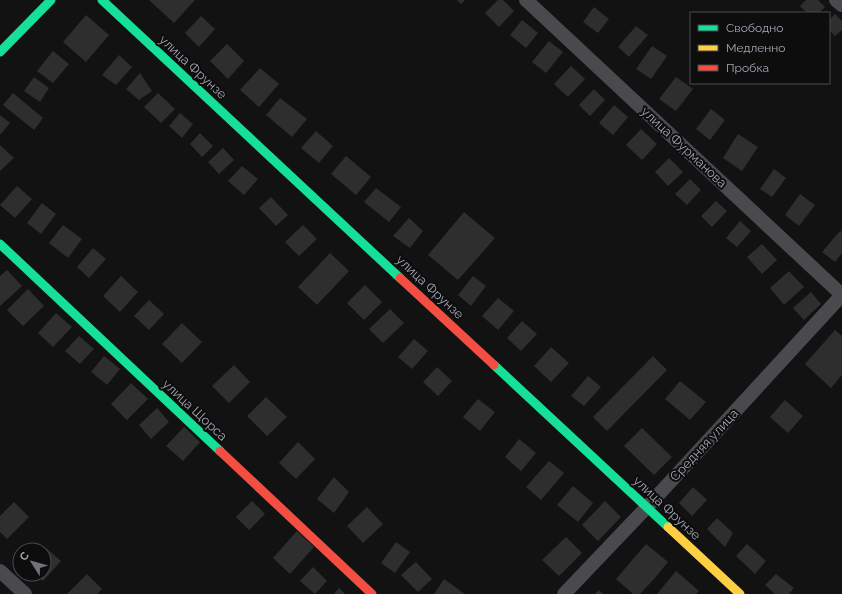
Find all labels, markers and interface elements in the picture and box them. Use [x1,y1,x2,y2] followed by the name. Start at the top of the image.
[690,12,830,84] legend
[726,21,783,35] text: Свободно
[156,32,230,102] street label: улица Фрунзе
[726,41,785,55] text: Медленно
[726,61,769,75] text: Пробка
[638,104,730,190] street label: улица Фурманова
[393,252,467,322] street label: улица Фрунзе
[160,376,230,444] street label: улица Щорса
[667,406,741,484] street label: Средняя улица
[630,473,704,543] street label: улица Фрунзе
[12,542,52,582] north arrow
[17,549,32,563] text: С

